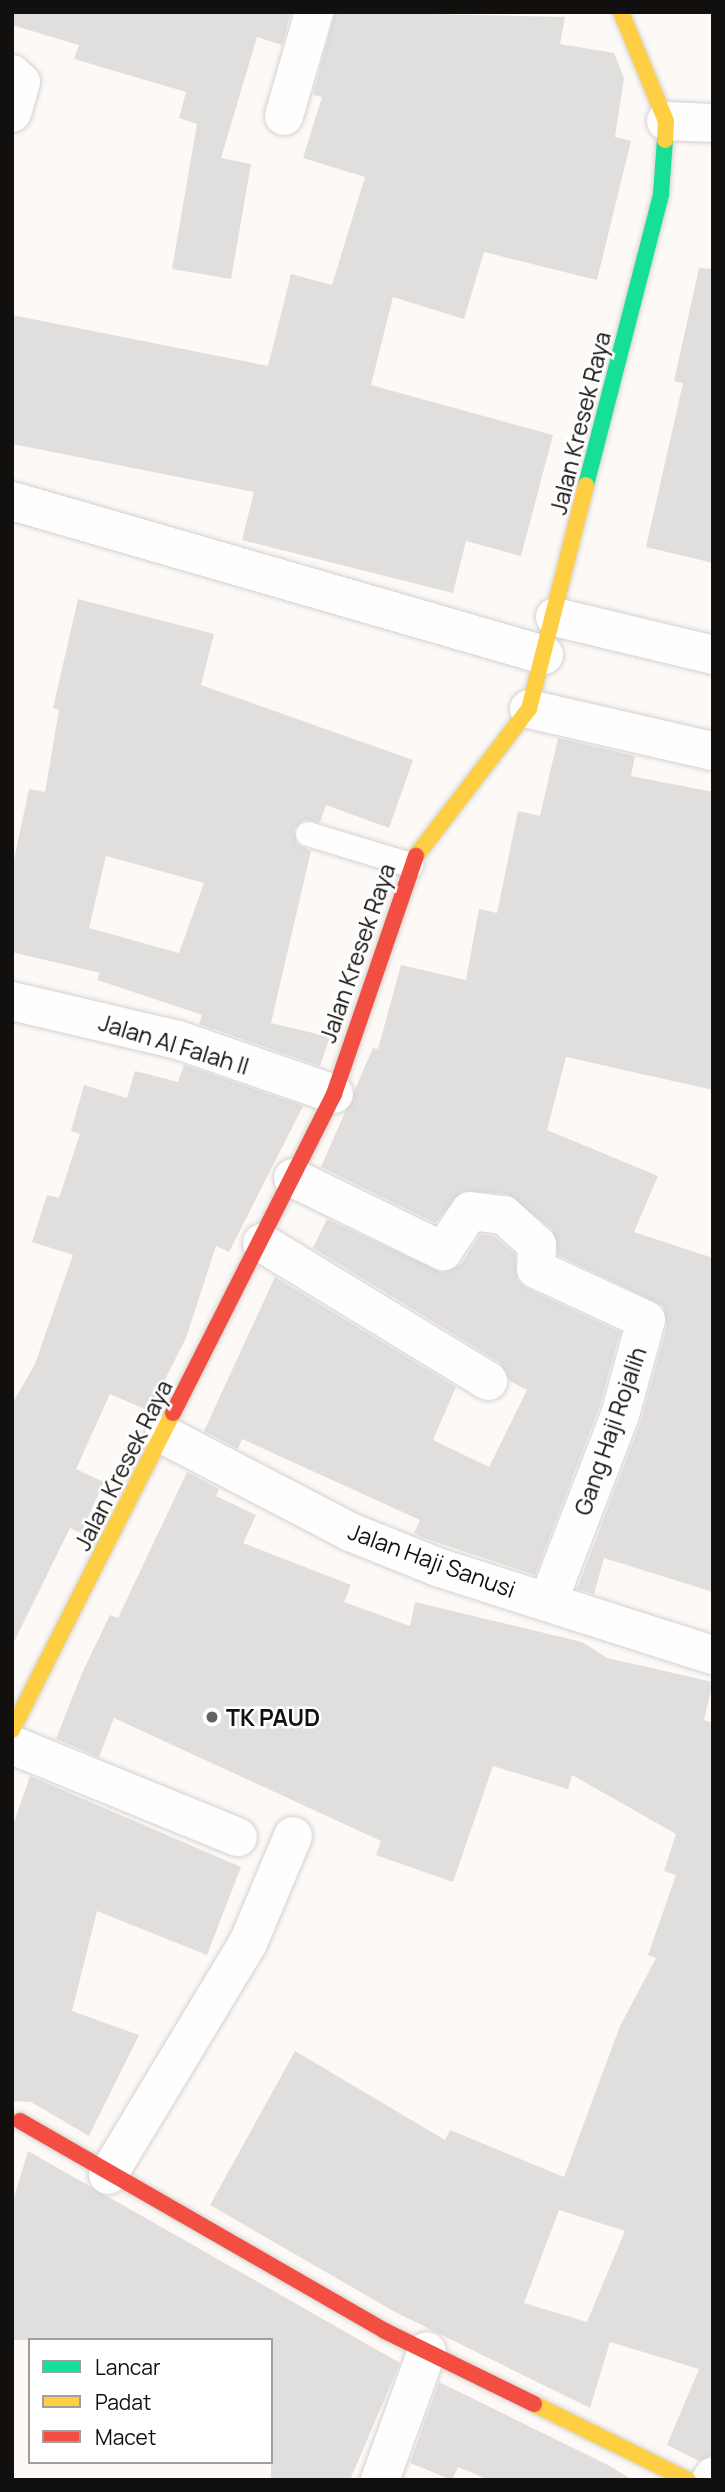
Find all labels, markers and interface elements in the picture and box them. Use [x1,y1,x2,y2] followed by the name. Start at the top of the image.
[544,329,616,517] street label: Jalan Kresek Raya
[313,860,401,1046] street label: Jalan Kresek Raya
[96,1008,252,1080] street label: Jalan Al Falah II
[568,1343,652,1519] street label: Gang Haji Rojalih
[68,1375,178,1555] street label: Jalan Kresek Raya
[345,1517,519,1603] street label: Jalan Haji Sanusi
[226,1703,321,1731] place label: TK PAUD
[204,1709,220,1725] marker: TK PAUD
[28,2338,273,2464] legend
[95,2353,161,2381] text: Lancar
[95,2388,151,2416] text: Padat
[95,2423,156,2451] text: Macet

